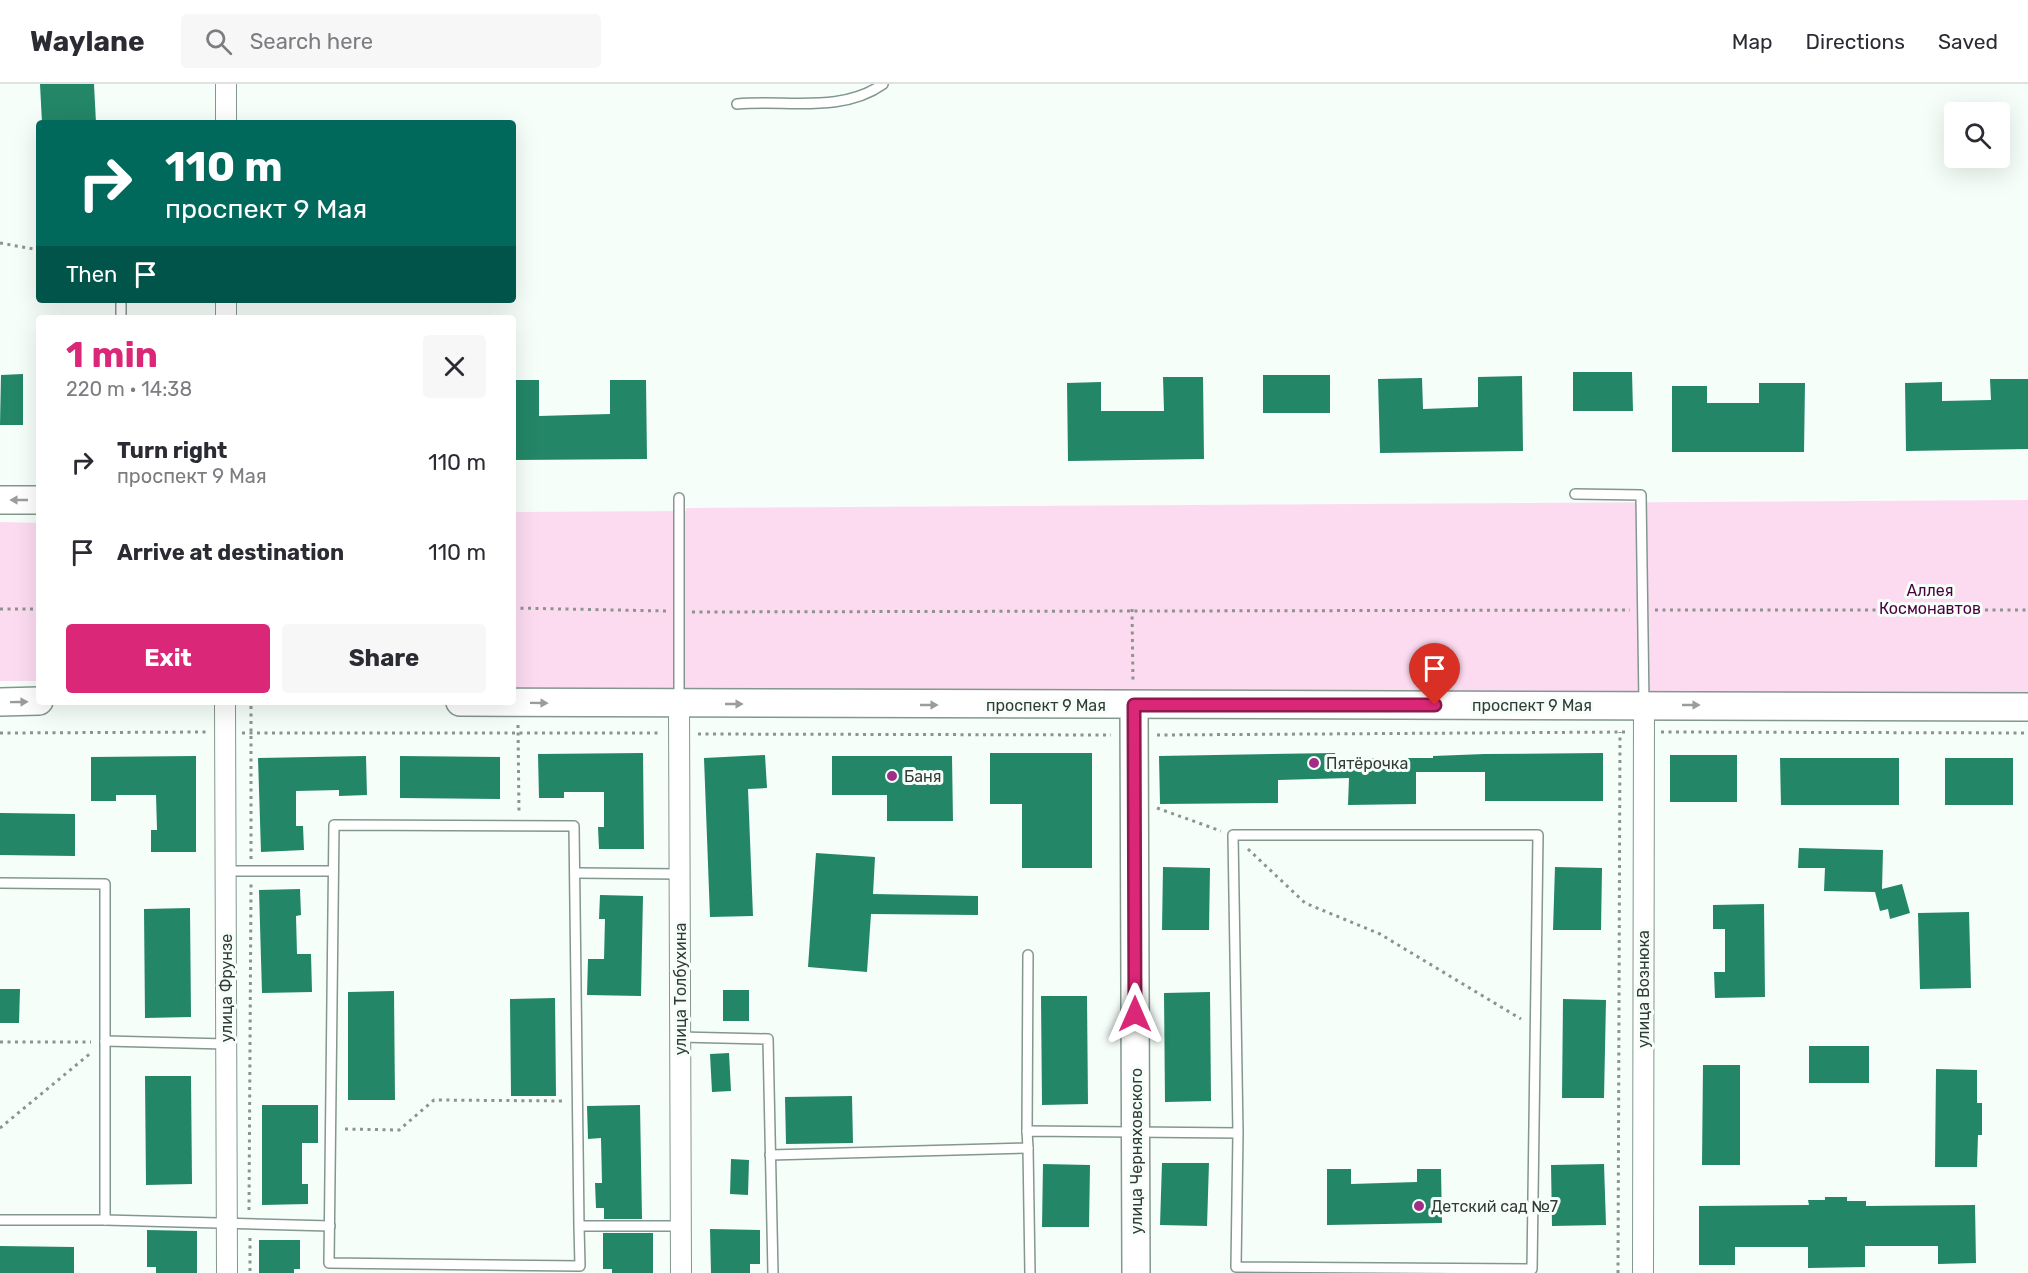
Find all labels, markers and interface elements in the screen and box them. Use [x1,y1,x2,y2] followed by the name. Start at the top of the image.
[181,14,601,68] search box
[30,25,145,58] text: Waylane
[202,25,235,58] icon: search
[250,28,373,55] text: Search here
[1732,29,1773,54] text: Map
[1806,29,1905,54] text: Directions
[1938,29,1998,54] text: Saved
[1944,102,2010,168] map controls
[1944,102,2010,168] button: search
[165,142,283,192] text: 110 m
[66,144,144,222] icon: right
[165,193,367,225] text: проспект 9 Мая
[129,258,162,291] icon: arrive
[66,261,117,288] text: Then
[66,333,158,376] text: 1 min
[423,335,486,398] button: close
[66,377,192,401] text: 220 m · 14:38
[117,437,227,464] text: Turn right
[66,446,99,479] icon: right
[428,449,486,476] text: 110 m
[117,464,267,488] text: проспект 9 Мая
[10,495,29,505] one-way arrow
[66,536,99,569] icon: arrive
[117,539,344,566] text: Arrive at destination
[428,539,486,566] text: 110 m
[1879,581,1981,618] park label: Аллея Космонавтов
[66,624,270,693] button: Exit
[282,624,486,693] button: Share
[1409,643,1460,705] pin
[1418,652,1451,685] icon: arrive
[986,696,1106,715] street label: проспект 9 Мая
[1472,696,1592,715] street label: проспект 9 Мая
[10,697,29,707] one-way arrow
[530,698,549,708] one-way arrow
[725,699,744,709] one-way arrow
[920,700,939,710] one-way arrow
[1682,700,1701,710] one-way arrow
[1326,754,1408,773] place label: Пятёрочка
[1307,756,1321,770] marker: Пятёрочка
[904,767,942,786] place label: Баня
[885,769,899,783] marker: Баня
[671,923,690,1055] street label: улица Толбухина
[1634,930,1653,1048] street label: улица Вознюка
[217,934,236,1042] street label: улица Фрунзе
[1103,982,1167,1046] position arrow
[1127,1068,1146,1234] street label: улица Черняховского
[1431,1197,1558,1216] place label: Детский сад №7
[1412,1199,1426,1213] marker: Детский сад №7

